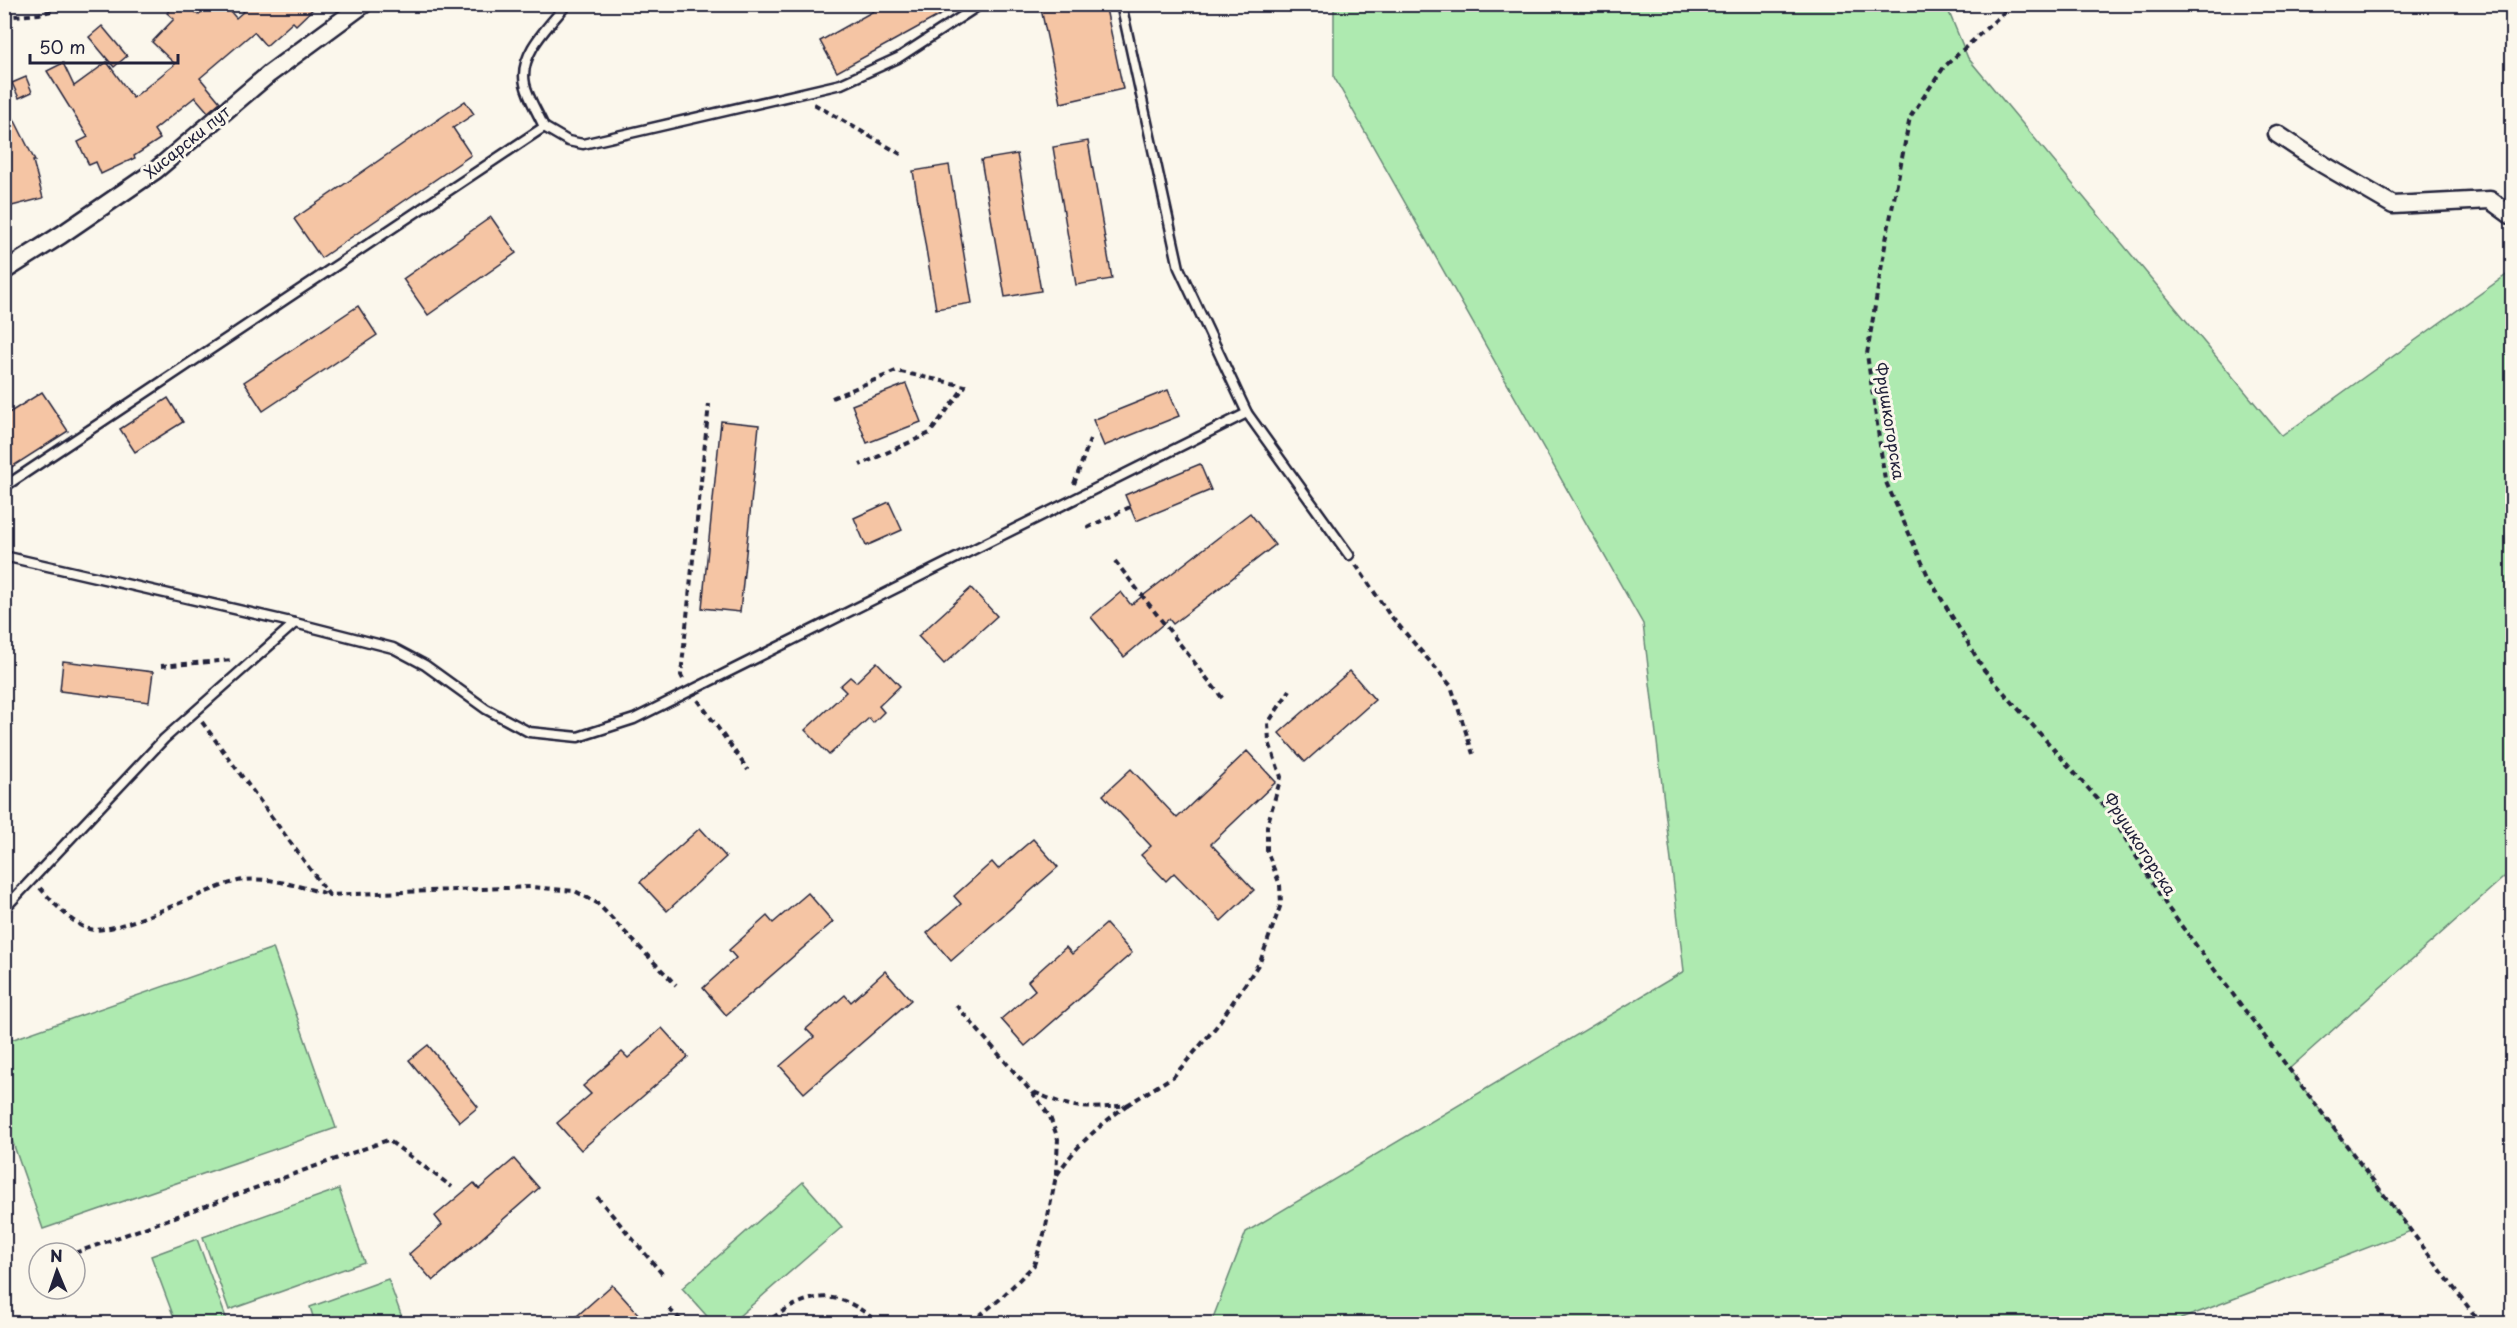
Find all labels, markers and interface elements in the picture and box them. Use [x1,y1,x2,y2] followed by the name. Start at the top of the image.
[30,27,178,65] scale bar
[39,33,86,60] text: 50 m
[138,99,235,183] street label: Хисарски пут
[1870,360,1912,481] street label: Фрушкогорска
[2099,787,2183,900] street label: Фрушкогорска
[27,1241,87,1301] north arrow
[50,1243,63,1267] text: N

